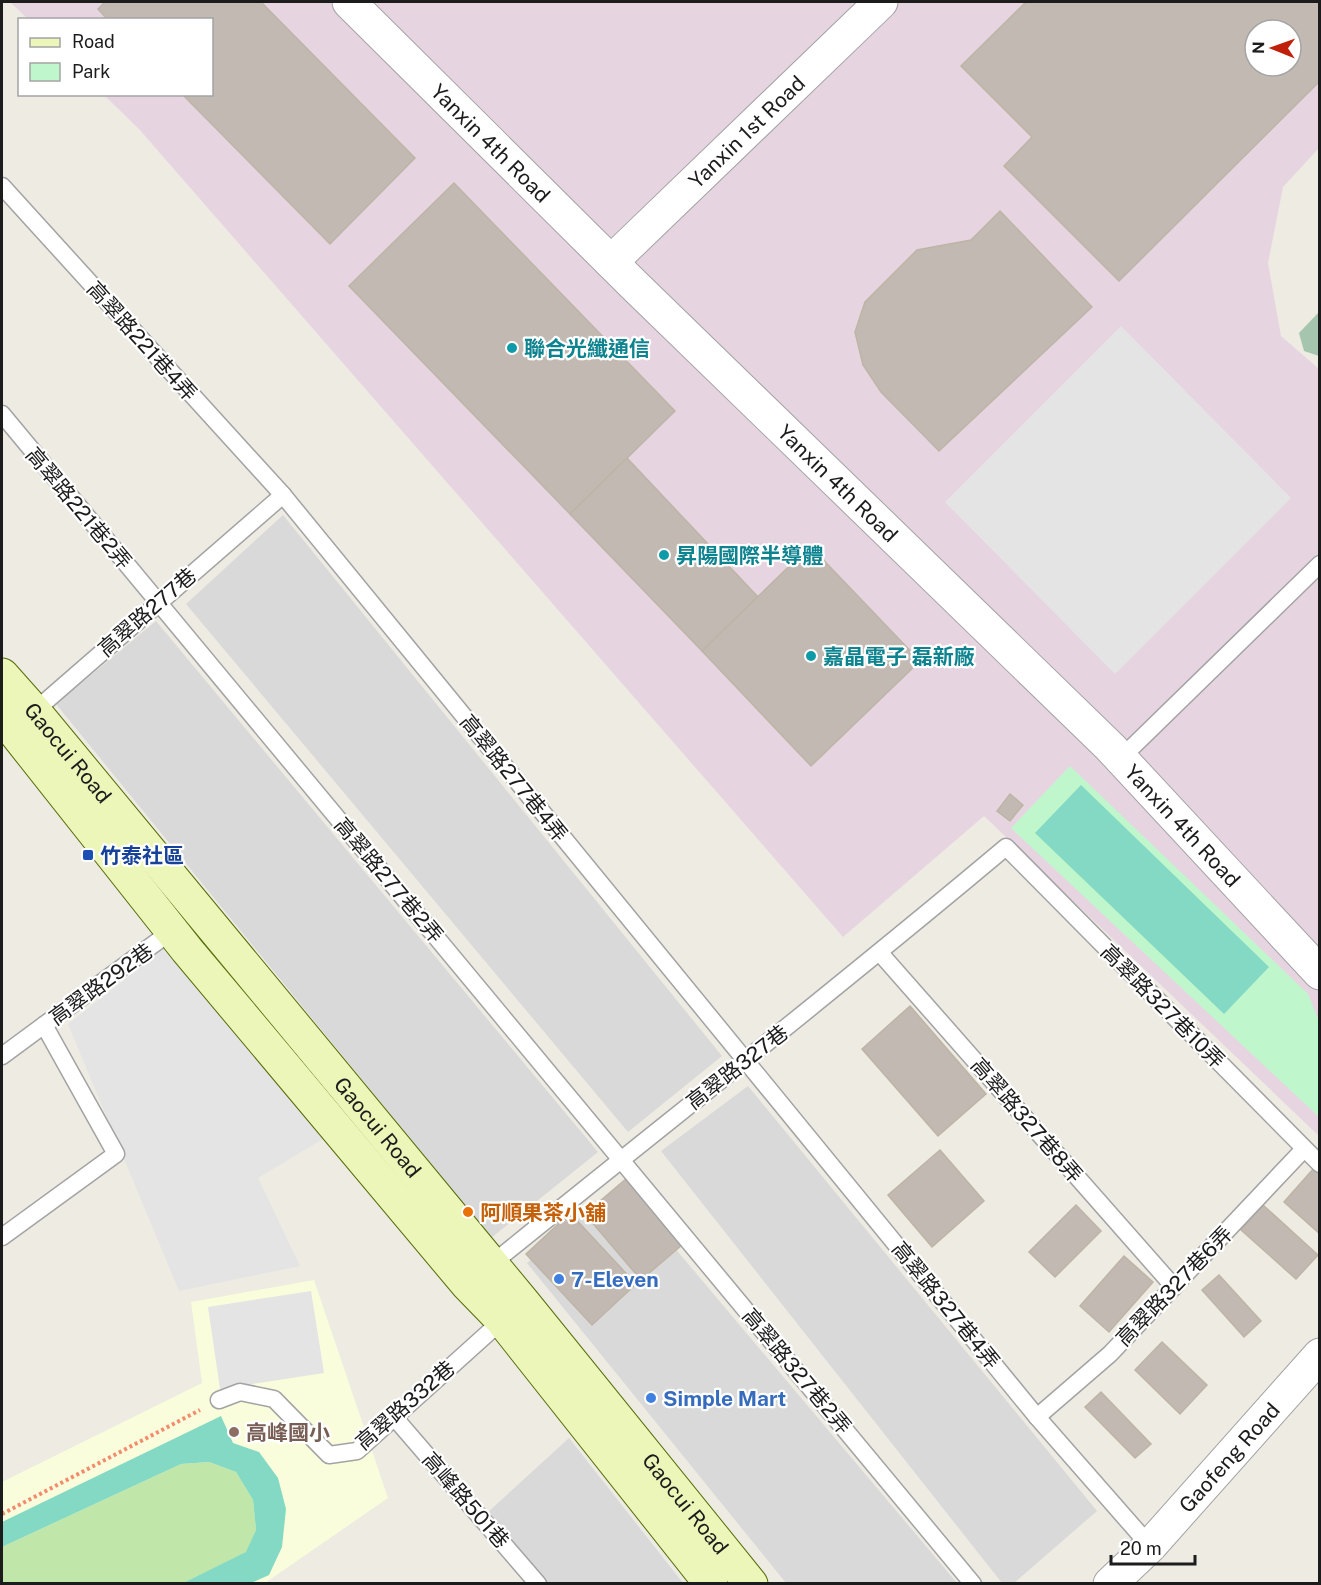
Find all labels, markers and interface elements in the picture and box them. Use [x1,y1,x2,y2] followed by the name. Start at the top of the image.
[18,18,213,96] legend
[1243,18,1303,78] north arrow
[72,31,115,52] text: Road
[1249,41,1268,54] text: N
[72,61,110,82] text: Park
[683,70,810,193] street label: Yanxin 1st Road
[426,78,556,207] street label: Yanxin 4th Road
[82,276,202,406] street label: 高翠路221巷4弄
[524,336,650,361] place label: 聯合光纖通信
[505,341,519,355] marker: 聯合光纖通信
[773,419,903,547] street label: Yanxin 4th Road
[21,442,137,574] street label: 高翠路221巷2弄
[676,543,823,568] place label: 昇陽國際半導體
[657,548,671,562] marker: 昇陽國際半導體
[93,563,201,661] street label: 高翠路277巷
[823,644,975,669] place label: 嘉晶電子 磊新廠
[804,649,818,663] marker: 嘉晶電子 磊新廠
[20,697,117,808] street label: Gaocui Road
[455,709,573,847] street label: 高翠路277巷4弄
[1120,759,1246,892] street label: Yanxin 4th Road
[329,812,449,948] street label: 高翠路277巷2弄
[100,843,184,868] place label: 竹泰社區
[81,848,95,862] marker: 竹泰社區
[44,938,158,1030] street label: 高翠路292巷
[1096,939,1230,1073] street label: 高翠路327巷10弄
[681,1019,793,1115] street label: 高翠路327巷
[966,1053,1088,1187] street label: 高翠路327巷8弄
[329,1072,427,1182] street label: Gaocui Road
[480,1200,606,1225] place label: 阿順果茶小舖
[461,1205,475,1219] marker: 阿順果茶小舖
[1111,1221,1237,1351] street label: 高翠路327巷6弄
[887,1236,1005,1374] street label: 高翠路327巷4弄
[571,1267,659,1292] place label: 7-Eleven
[552,1272,566,1286] marker: 7-Eleven
[737,1303,857,1439] street label: 高翠路327巷2弄
[350,1355,460,1455] street label: 高翠路332巷
[663,1386,786,1411] place label: Simple Mart
[644,1391,658,1405] marker: Simple Mart
[1174,1397,1284,1517] street label: Gaofeng Road
[246,1420,330,1445] place label: 高峰國小
[227,1425,241,1439] marker: 高峰國小
[418,1447,514,1553] street label: 高峰路501巷
[637,1448,734,1559] street label: Gaocui Road
[1111,1528,1195,1566] scale bar
[1120,1538,1162,1559] text: 20 m

